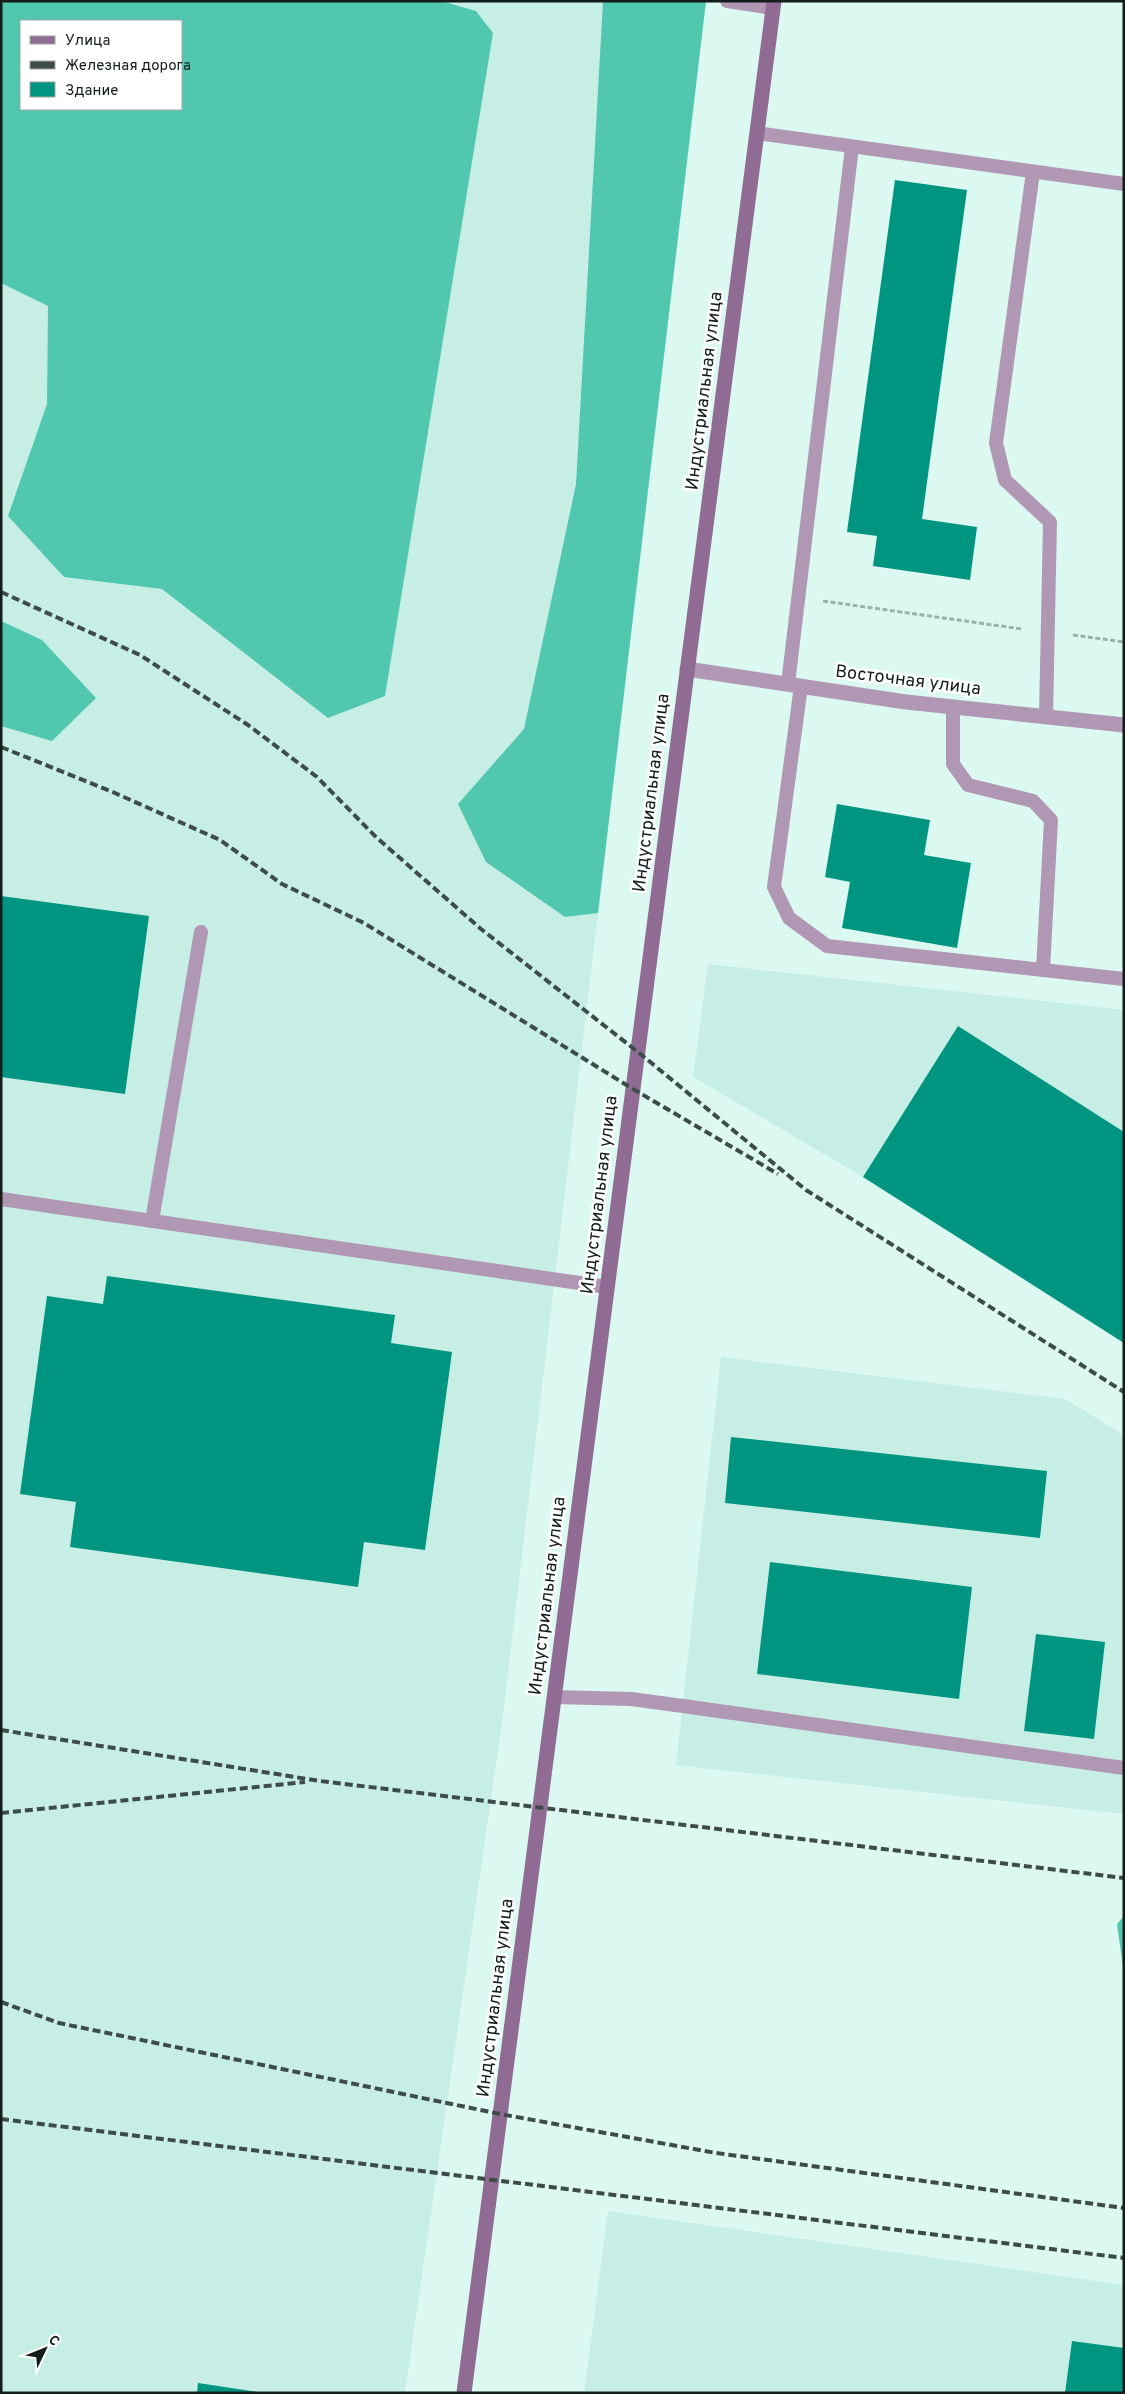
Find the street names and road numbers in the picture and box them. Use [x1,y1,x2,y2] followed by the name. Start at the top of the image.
[681,290,729,492] street label: Индустриальная улица
[834,661,982,701] street label: Восточная улица
[628,692,676,894] street label: Индустриальная улица
[576,1094,624,1296] street label: Индустриальная улица
[524,1495,572,1697] street label: Индустриальная улица
[472,1897,520,2099] street label: Индустриальная улица

